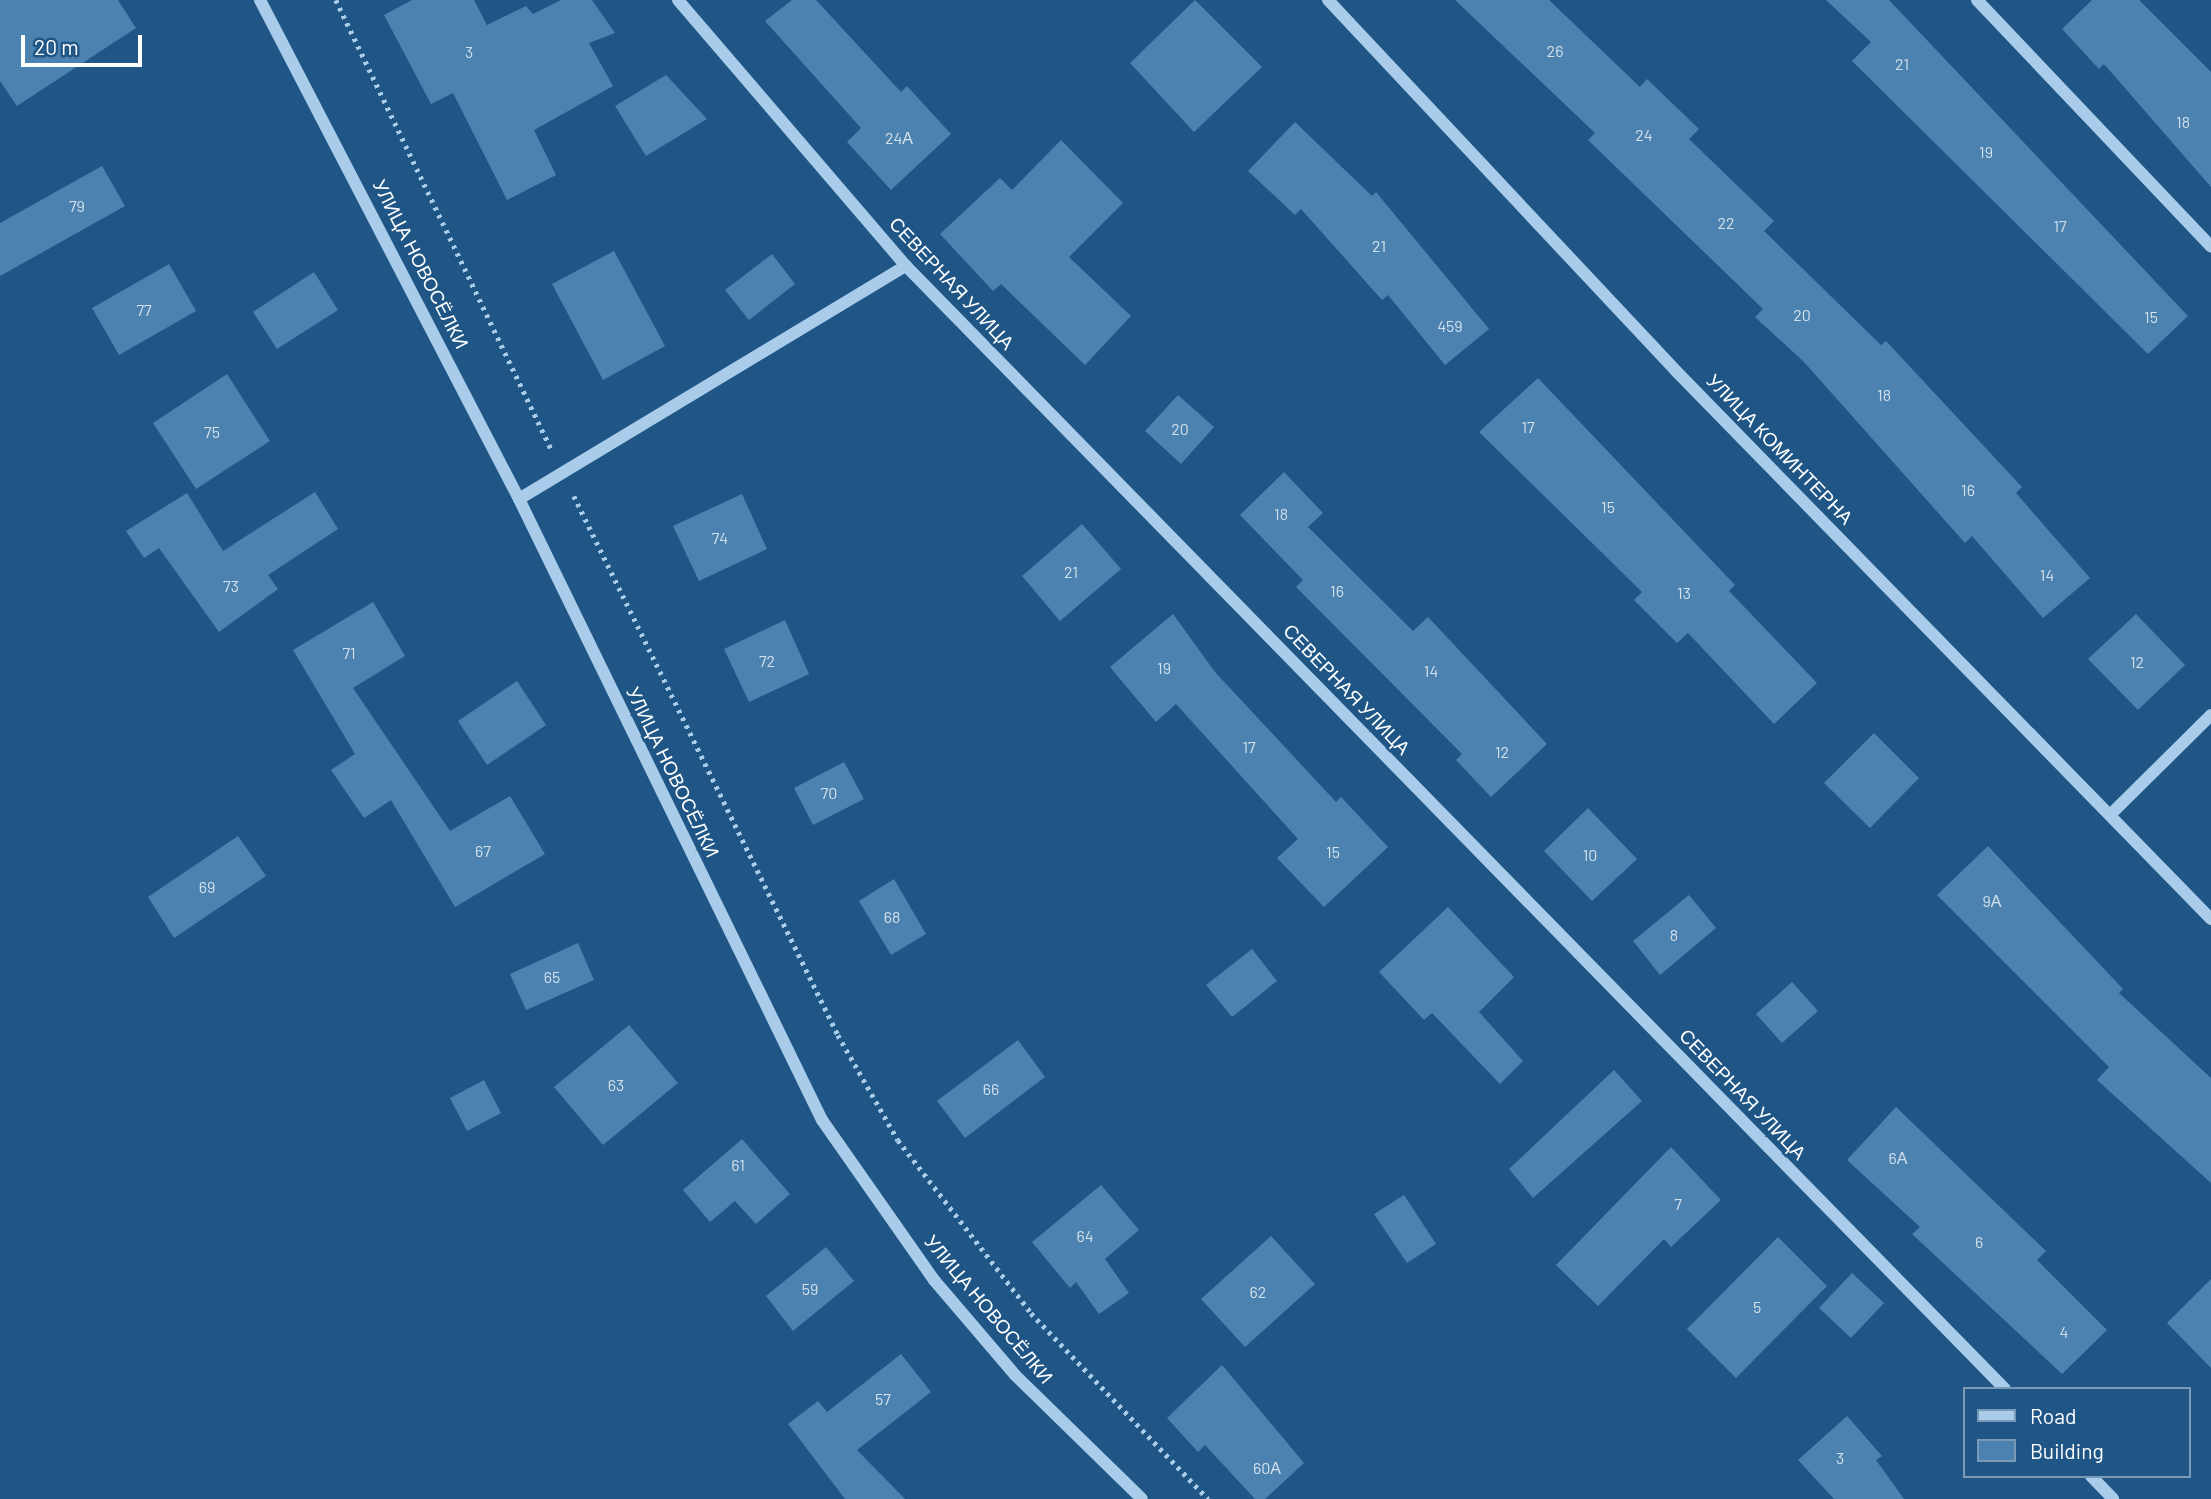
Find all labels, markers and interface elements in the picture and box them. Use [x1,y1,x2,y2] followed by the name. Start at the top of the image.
[24,21,145,65] scale bar
[34,34,79,59] text: 20 m
[1547,41,1563,61] house number: 26
[465,42,473,62] house number: 3
[1895,54,1909,74] house number: 21
[2176,112,2190,132] house number: 18
[1635,125,1653,145] house number: 24
[885,128,913,148] house number: 24А
[1979,142,1993,162] house number: 19
[368,176,474,352] street label: УЛИЦА НОВОСЁЛКИ
[69,196,85,216] house number: 79
[885,212,1019,354] street label: СЕВЕРНАЯ УЛИЦА
[1717,213,1735,233] house number: 22
[2053,216,2067,236] house number: 17
[1372,236,1386,256] house number: 21
[136,300,152,320] house number: 77
[1793,305,1811,325] house number: 20
[2144,307,2158,327] house number: 15
[1437,316,1463,336] house number: 459
[1702,369,1858,529] street label: УЛИЦА КОМИНТЕРНА
[1877,385,1891,405] house number: 18
[1521,417,1535,437] house number: 17
[1171,419,1189,439] house number: 20
[204,422,220,442] house number: 75
[1961,480,1975,500] house number: 16
[1601,497,1615,517] house number: 15
[1274,504,1288,524] house number: 18
[712,528,728,548] house number: 74
[1064,562,1078,582] house number: 21
[2040,565,2054,585] house number: 14
[223,576,239,596] house number: 73
[1330,581,1344,601] house number: 16
[1677,583,1691,603] house number: 13
[1279,619,1415,759] street label: СЕВЕРНАЯ УЛИЦА
[342,643,356,663] house number: 71
[759,651,775,671] house number: 72
[2130,652,2144,672] house number: 12
[1157,658,1171,678] house number: 19
[1424,661,1438,681] house number: 14
[622,683,724,861] street label: УЛИЦА НОВОСЁЛКИ
[1242,737,1256,757] house number: 17
[1495,742,1509,762] house number: 12
[821,783,837,803] house number: 70
[475,841,491,861] house number: 67
[1326,842,1340,862] house number: 15
[1583,845,1597,865] house number: 10
[199,877,215,897] house number: 69
[1982,891,2002,911] house number: 9А
[884,907,900,927] house number: 68
[1670,925,1678,945] house number: 8
[544,967,560,987] house number: 65
[1675,1024,1811,1164] street label: СЕВЕРНАЯ УЛИЦА
[608,1075,624,1095] house number: 63
[983,1079,999,1099] house number: 66
[1889,1148,1907,1168] house number: 6А
[731,1155,745,1175] house number: 61
[1674,1194,1682,1214] house number: 7
[1076,1226,1094,1246] house number: 64
[920,1230,1058,1388] street label: УЛИЦА НОВОСЁЛКИ
[1975,1232,1983,1252] house number: 6
[802,1279,818,1299] house number: 59
[1250,1282,1266,1302] house number: 62
[1753,1297,1761,1317] house number: 5
[2060,1322,2068,1342] house number: 4
[1962,1387,2190,1478] legend
[875,1389,891,1409] house number: 57
[2030,1403,2076,1428] text: Road
[2030,1438,2104,1463] text: Building
[1836,1448,1844,1468] house number: 3
[1253,1458,1281,1478] house number: 60А

